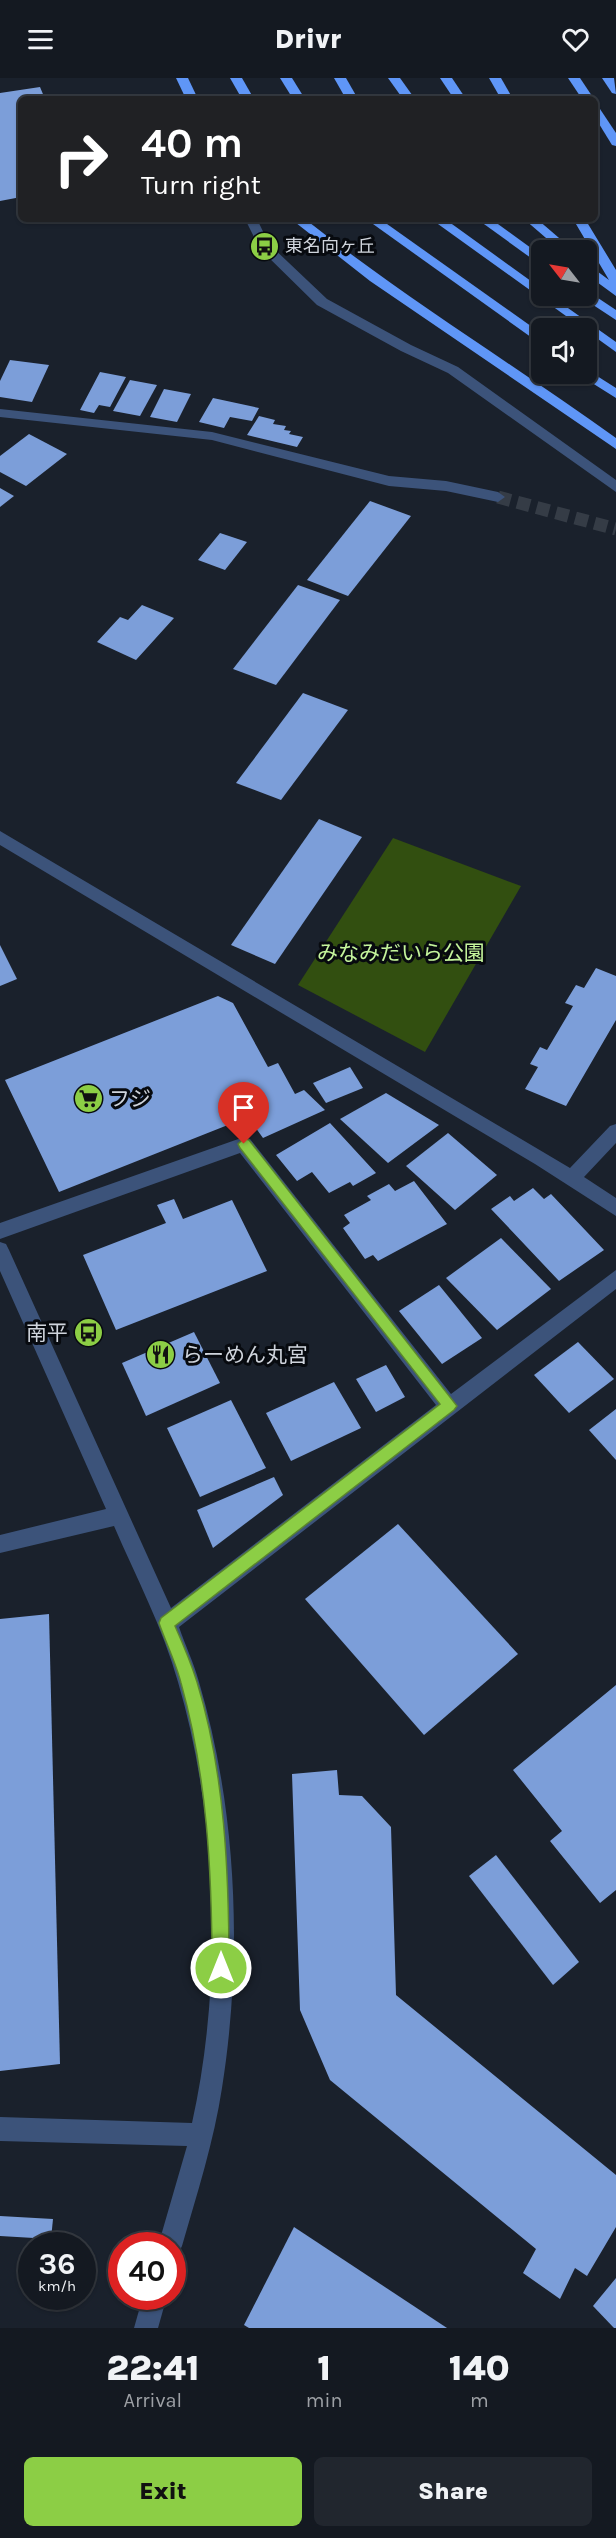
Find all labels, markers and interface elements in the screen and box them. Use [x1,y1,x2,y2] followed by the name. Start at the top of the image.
[24,23,57,56] icon: menu
[275,23,341,55] text: Drivr
[559,23,592,56] icon: heart
[141,118,243,168] text: 40 m
[42,120,120,198] icon: right
[141,169,261,201] text: Turn right
[248,230,280,262] bus stop icon: 東名向ヶ丘
[285,235,375,257] place label: 東名向ヶ丘
[531,240,597,306] north arrow
[531,240,597,384] map controls
[531,318,597,384] button: sound
[317,941,485,965] park label: みなみだいら公園
[218,1082,269,1144] pin
[72,1083,104,1115] supermarket icon: フジ
[109,1087,151,1111] place label: フジ
[227,1091,260,1124] icon: arrive
[73,1317,105,1349] bus stop icon: 南平
[26,1321,68,1345] place label: 南平
[145,1339,177,1371] restaurant icon: らーめん丸宮
[182,1343,308,1367] place label: らーめん丸宮
[189,1936,253,2000] position arrow
[108,2232,186,2310] speed limit sign: 40
[39,2246,75,2282] text: 36
[38,2277,76,2295] text: km/h
[106,2347,200,2389] text: 22:41
[317,2347,331,2389] text: 1
[449,2347,510,2389] text: 140
[124,2389,182,2412] text: Arrival
[306,2389,343,2412] text: min
[470,2389,489,2412] text: m
[24,2457,302,2526] button: Exit
[314,2457,592,2526] button: Share

